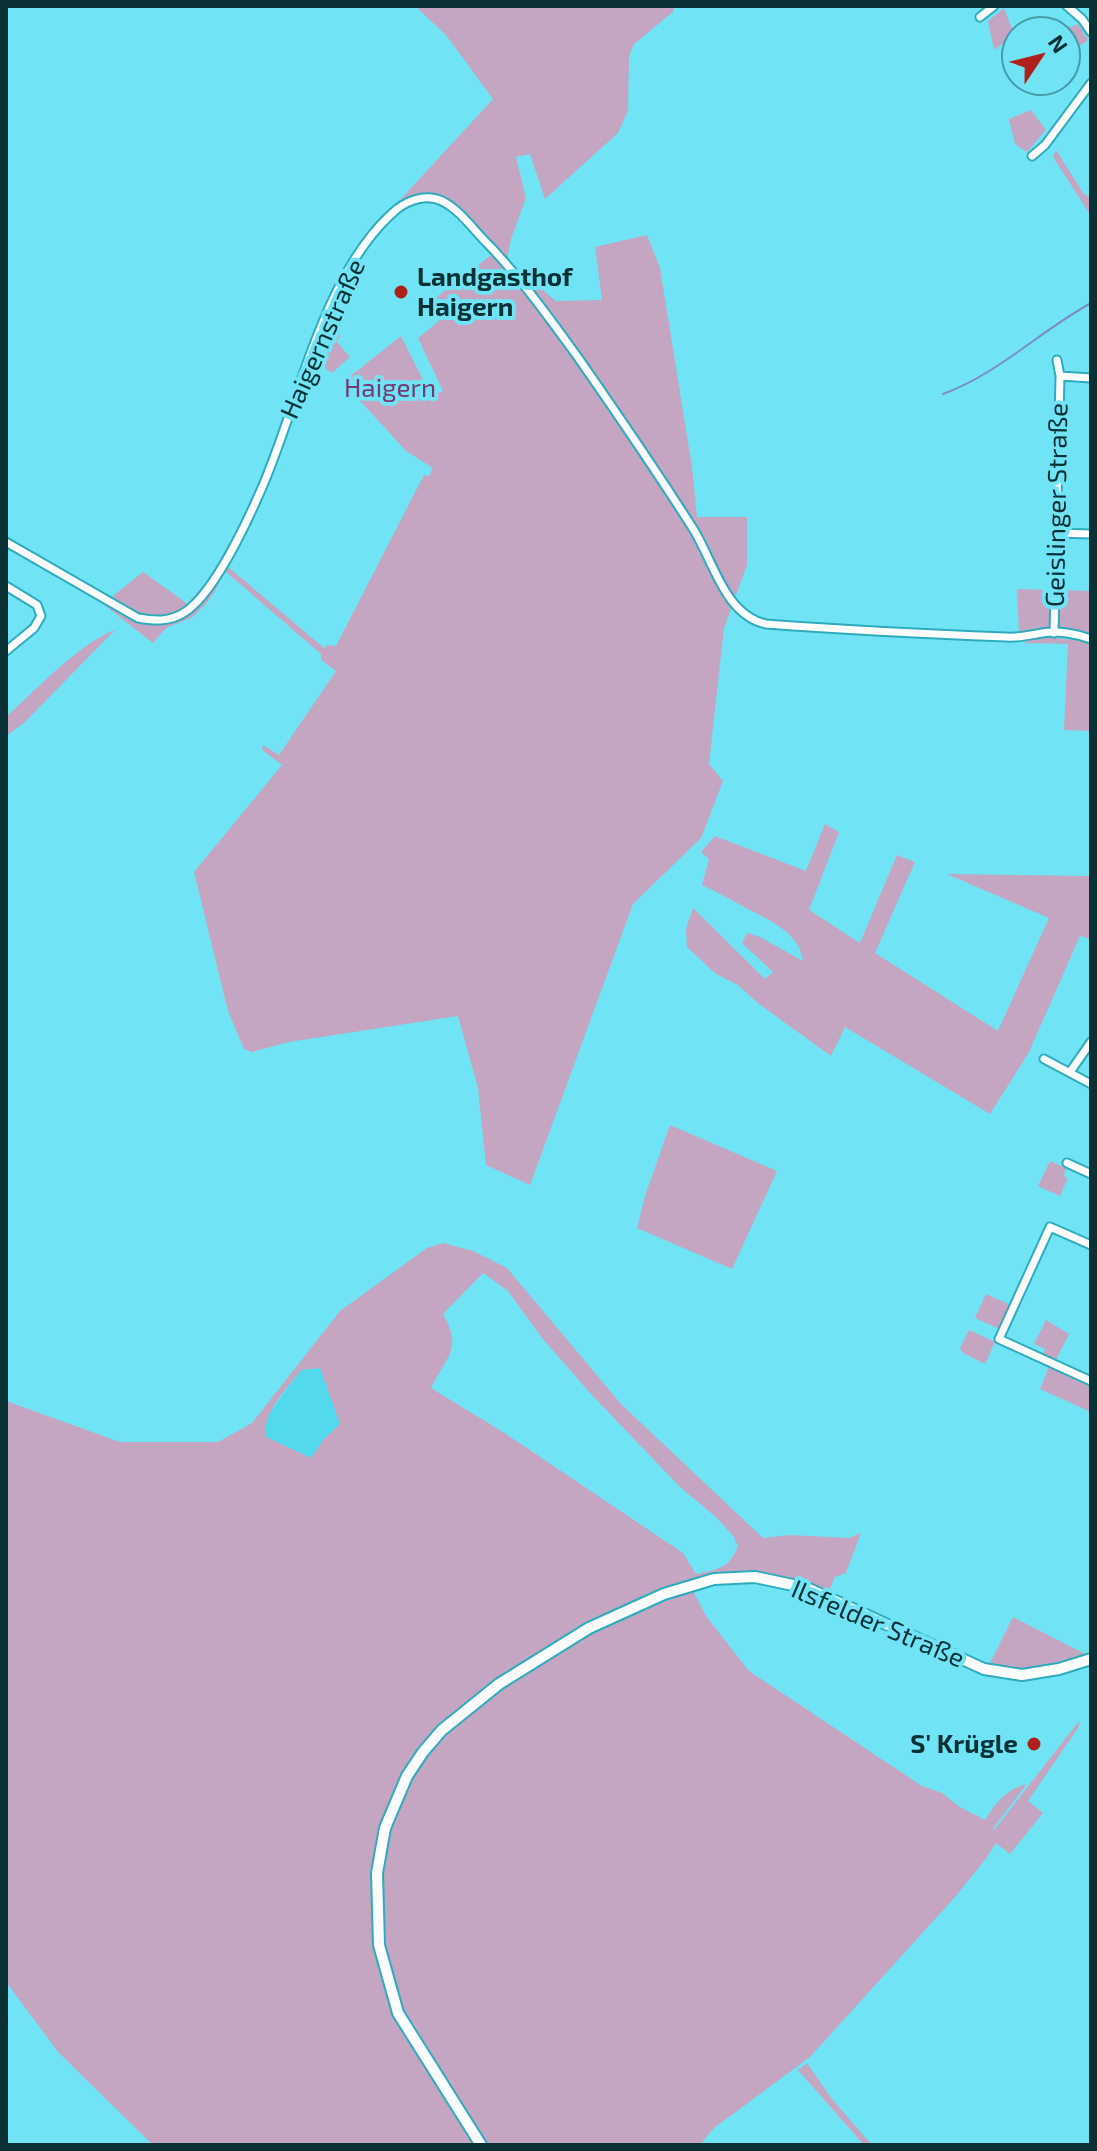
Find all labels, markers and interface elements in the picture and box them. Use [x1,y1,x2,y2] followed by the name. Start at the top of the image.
[1001,16,1081,96] north arrow
[1044,29,1074,57] text: N
[274,254,372,424] street label: Haigernstraße
[417,261,573,322] place label: Landgasthof Haigern
[392,283,410,301] marker: Landgasthof Haigern
[344,372,436,404] park label: Haigern
[1040,403,1074,607] street label: Geislinger Straße
[787,1574,969,1674] street label: Ilsfelder Straße
[910,1728,1018,1760] place label: S' Krügle
[1025,1735,1043,1753] marker: S' Krügle

